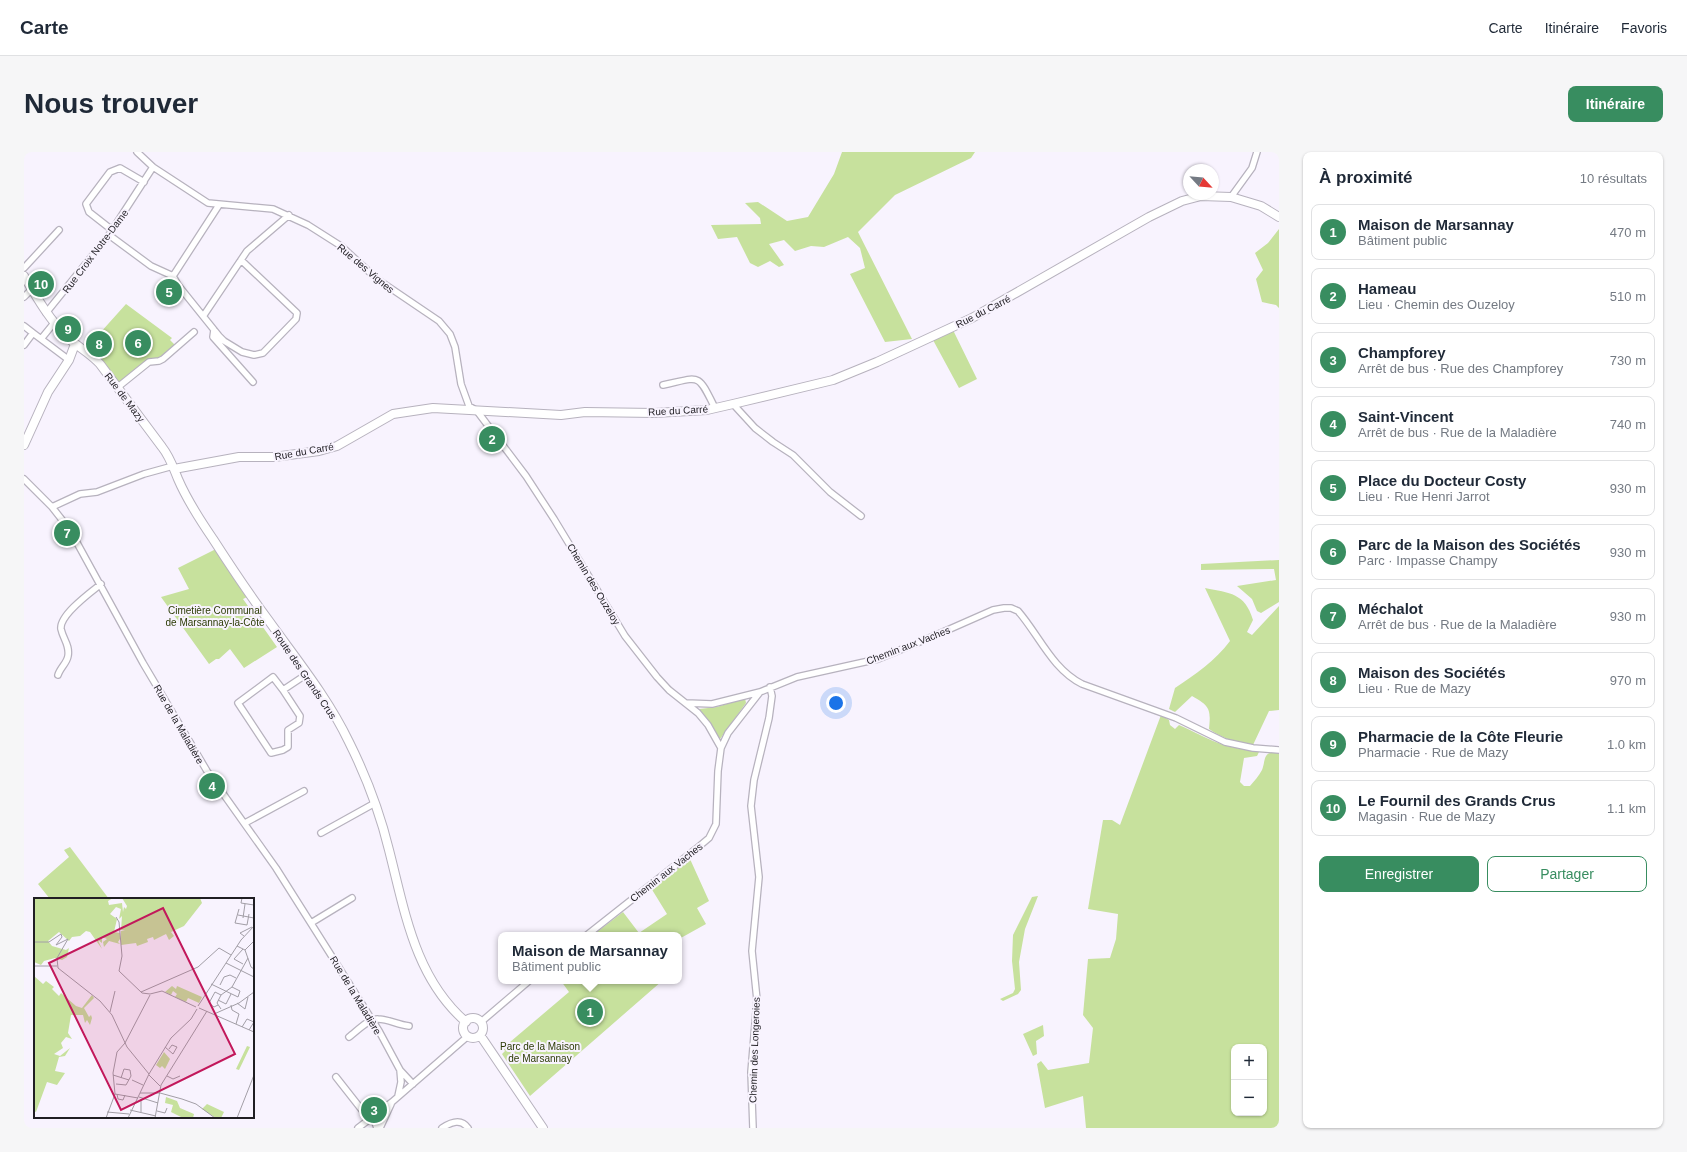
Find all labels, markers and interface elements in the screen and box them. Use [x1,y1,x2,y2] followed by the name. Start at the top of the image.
[20,17,69,38] text: Carte
[1488,20,1523,36] text: Carte
[1545,20,1599,36] text: Itinéraire
[1621,20,1667,36] text: Favoris
[1568,86,1663,122] button: Itinéraire
[24,88,198,119] text: Nous trouver
[1183,164,1219,200] north arrow
[1319,168,1413,187] text: À proximité
[1580,171,1647,186] text: 10 résultats
[60,207,131,295] street label: Rue Croix Notre-Dame
[1358,216,1514,233] text: Maison de Marsannay
[1329,225,1337,240] text: 1
[1610,225,1646,240] text: 470 m
[1358,233,1447,248] text: Bâtiment public
[335,242,396,295] street label: Rue des Vignes
[28,269,54,299] pin: 10
[156,277,182,307] pin: 5
[1358,280,1416,297] text: Hameau
[1329,289,1337,304] text: 2
[1610,289,1646,304] text: 510 m
[954,293,1013,330] street label: Rue du Carré
[1358,297,1515,312] text: Lieu · Chemin des Ouzeloy
[55,314,81,344] pin: 9
[125,328,151,358] pin: 6
[86,329,112,359] pin: 8
[1358,344,1446,361] text: Champforey
[1329,353,1337,368] text: 3
[1610,353,1646,368] text: 730 m
[1358,361,1563,376] text: Arrêt de bus · Rue des Champforey
[102,370,147,424] street label: Rue de Mazy
[648,403,709,418] street label: Rue du Carré
[1358,408,1454,425] text: Saint-Vincent
[1329,417,1337,432] text: 4
[1610,417,1646,432] text: 740 m
[479,424,505,454] pin: 2
[1358,425,1557,440] text: Arrêt de bus · Rue de la Maladière
[274,441,335,462] street label: Rue du Carré
[1358,472,1526,489] text: Place du Docteur Costy
[1329,481,1337,496] text: 5
[1610,481,1646,496] text: 930 m
[1358,489,1490,504] text: Lieu · Rue Henri Jarrot
[54,518,80,548] pin: 7
[1358,536,1581,553] text: Parc de la Maison des Sociétés
[565,542,622,627] street label: Chemin des Ouzeloy
[1329,545,1337,560] text: 6
[1610,545,1646,560] text: 930 m
[1358,553,1497,568] text: Parc · Impasse Champy
[1358,600,1423,617] text: Méchalot
[166,605,265,628] park label: Cimetière Communal de Marsannay-la-Côte
[1329,609,1337,624] text: 7
[1610,609,1646,624] text: 930 m
[1358,617,1557,632] text: Arrêt de bus · Rue de la Maladière
[865,624,952,667] street label: Chemin aux Vaches
[271,628,339,721] street label: Route des Grands Crus
[1358,664,1506,681] text: Maison des Sociétés
[1329,673,1337,688] text: 8
[1610,673,1646,688] text: 970 m
[1358,681,1471,696] text: Lieu · Rue de Mazy
[151,683,206,766] street label: Rue de la Maladière
[826,693,846,713] your location
[1358,728,1563,745] text: Pharmacie de la Côte Fleurie
[1329,737,1337,752] text: 9
[1607,737,1646,752] text: 1.0 km
[1358,745,1508,760] text: Pharmacie · Rue de Mazy
[199,771,225,801] pin: 4
[1358,792,1556,809] text: Le Fournil des Grands Crus
[1326,801,1340,816] text: 10
[1607,801,1646,816] text: 1.1 km
[1358,809,1495,824] text: Magasin · Rue de Mazy
[628,841,705,904] street label: Chemin aux Vaches
[1319,856,1479,892] button: Enregistrer
[1487,856,1647,892] button: Partager
[34,898,254,1118] inset map
[498,932,682,984] popup
[512,942,668,959] text: Maison de Marsannay
[328,954,384,1037] street label: Rue de la Maladière
[512,959,601,974] text: Bâtiment public
[577,997,603,1027] pin: 1
[747,997,762,1103] street label: Chemin des Longeroies
[500,1041,580,1064] park label: Parc de la Maison de Marsannay
[1231,1044,1267,1116] map controls
[1231,1044,1267,1080] button: +
[1231,1080,1267,1116] button: −
[361,1095,387,1125] pin: 3

